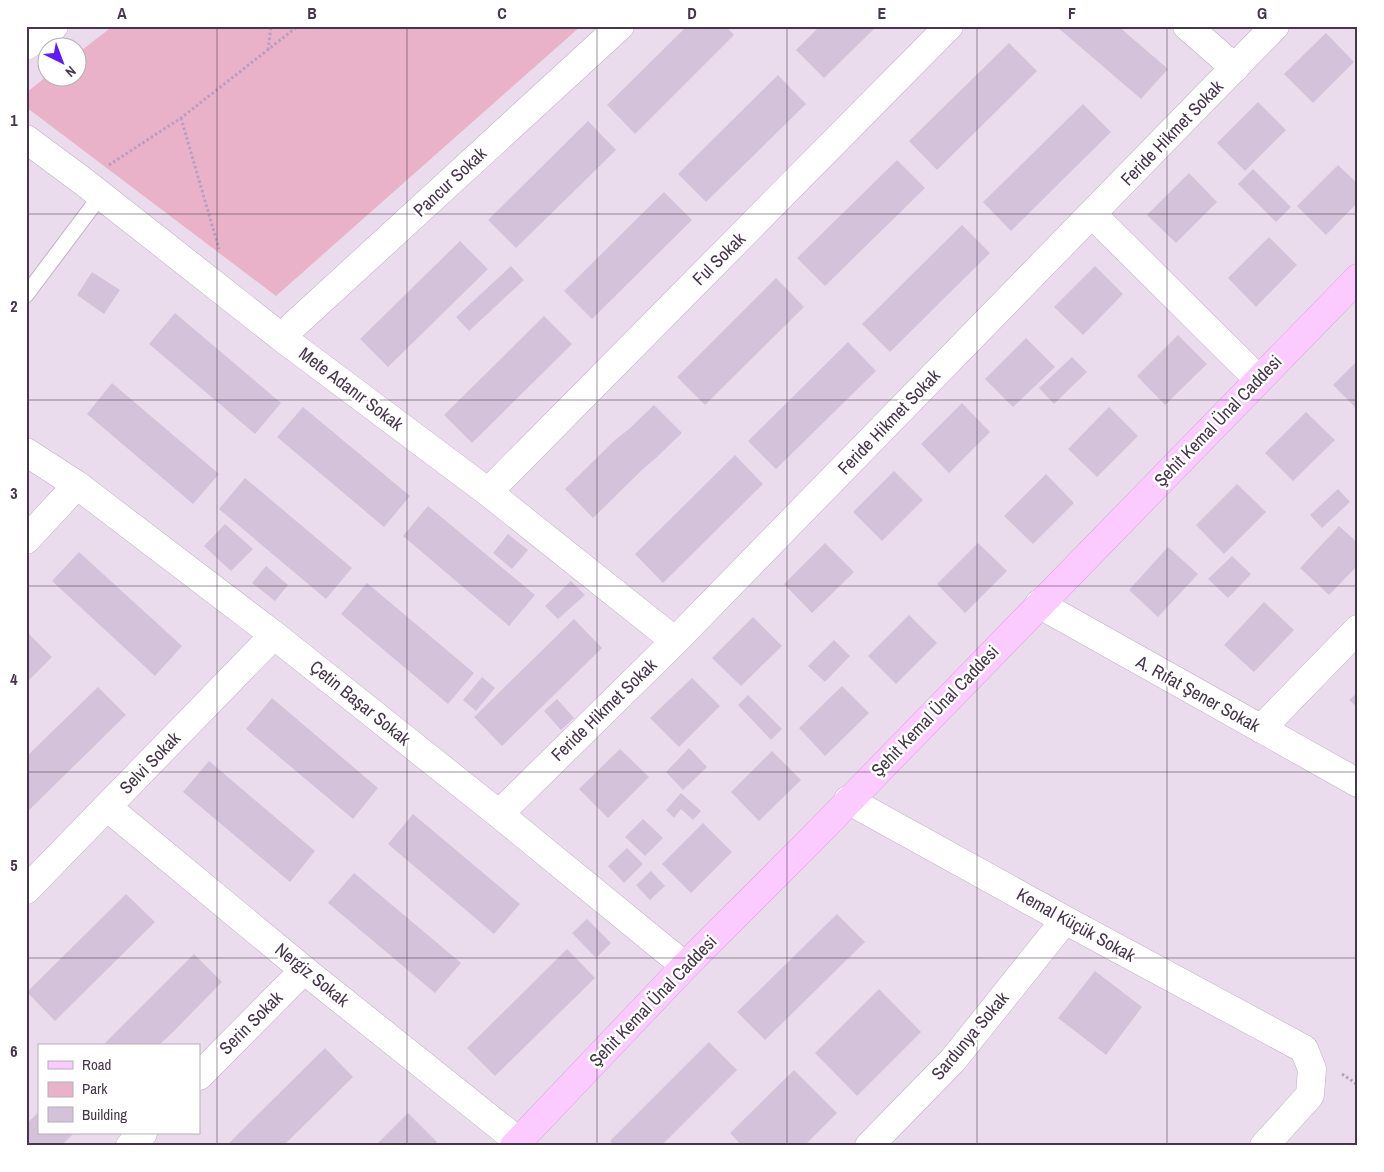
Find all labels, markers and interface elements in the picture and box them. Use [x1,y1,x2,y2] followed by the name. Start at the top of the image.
[117,2,127,24] text: A
[307,2,317,24] text: B
[497,2,507,24] text: C
[687,2,697,24] text: D
[878,2,887,24] text: E
[1068,2,1076,24] text: F
[1257,2,1267,24] text: G
[38,38,88,88] north arrow
[62,62,80,81] text: N
[1115,74,1229,191] street label: Feride Hikmet Sokak
[10,109,18,131] text: 1
[408,141,492,222] street label: Pancur Sokak
[687,226,751,291] street label: Ful Sokak
[10,295,18,317] text: 2
[294,341,409,436] street label: Mete Adanır Sokak
[1148,349,1287,492] street label: Şehit Kemal Ünal Caddesi
[832,363,946,480] street label: Feride Hikmet Sokak
[10,482,18,504] text: 3
[865,639,1004,782] street label: Şehit Kemal Ünal Caddesi
[1131,649,1265,738] street label: A. Rıfat Şener Sokak
[545,652,662,767] street label: Feride Hikmet Sokak
[305,654,416,751] street label: Çetin Başar Sokak
[10,668,18,690] text: 4
[114,725,186,799] street label: Selvi Sokak
[10,854,18,876] text: 5
[1012,882,1141,968] street label: Kemal Küçük Sokak
[583,929,722,1072] street label: Şehit Kemal Ünal Caddesi
[270,937,355,1013] street label: Nergiz Sokak
[213,985,288,1060] street label: Serin Sokak
[925,986,1014,1085] street label: Sardunya Sokak
[10,1040,18,1062] text: 6
[38,1044,200,1134] legend
[82,1054,111,1075] text: Road
[82,1078,108,1099] text: Park
[82,1104,127,1125] text: Building

